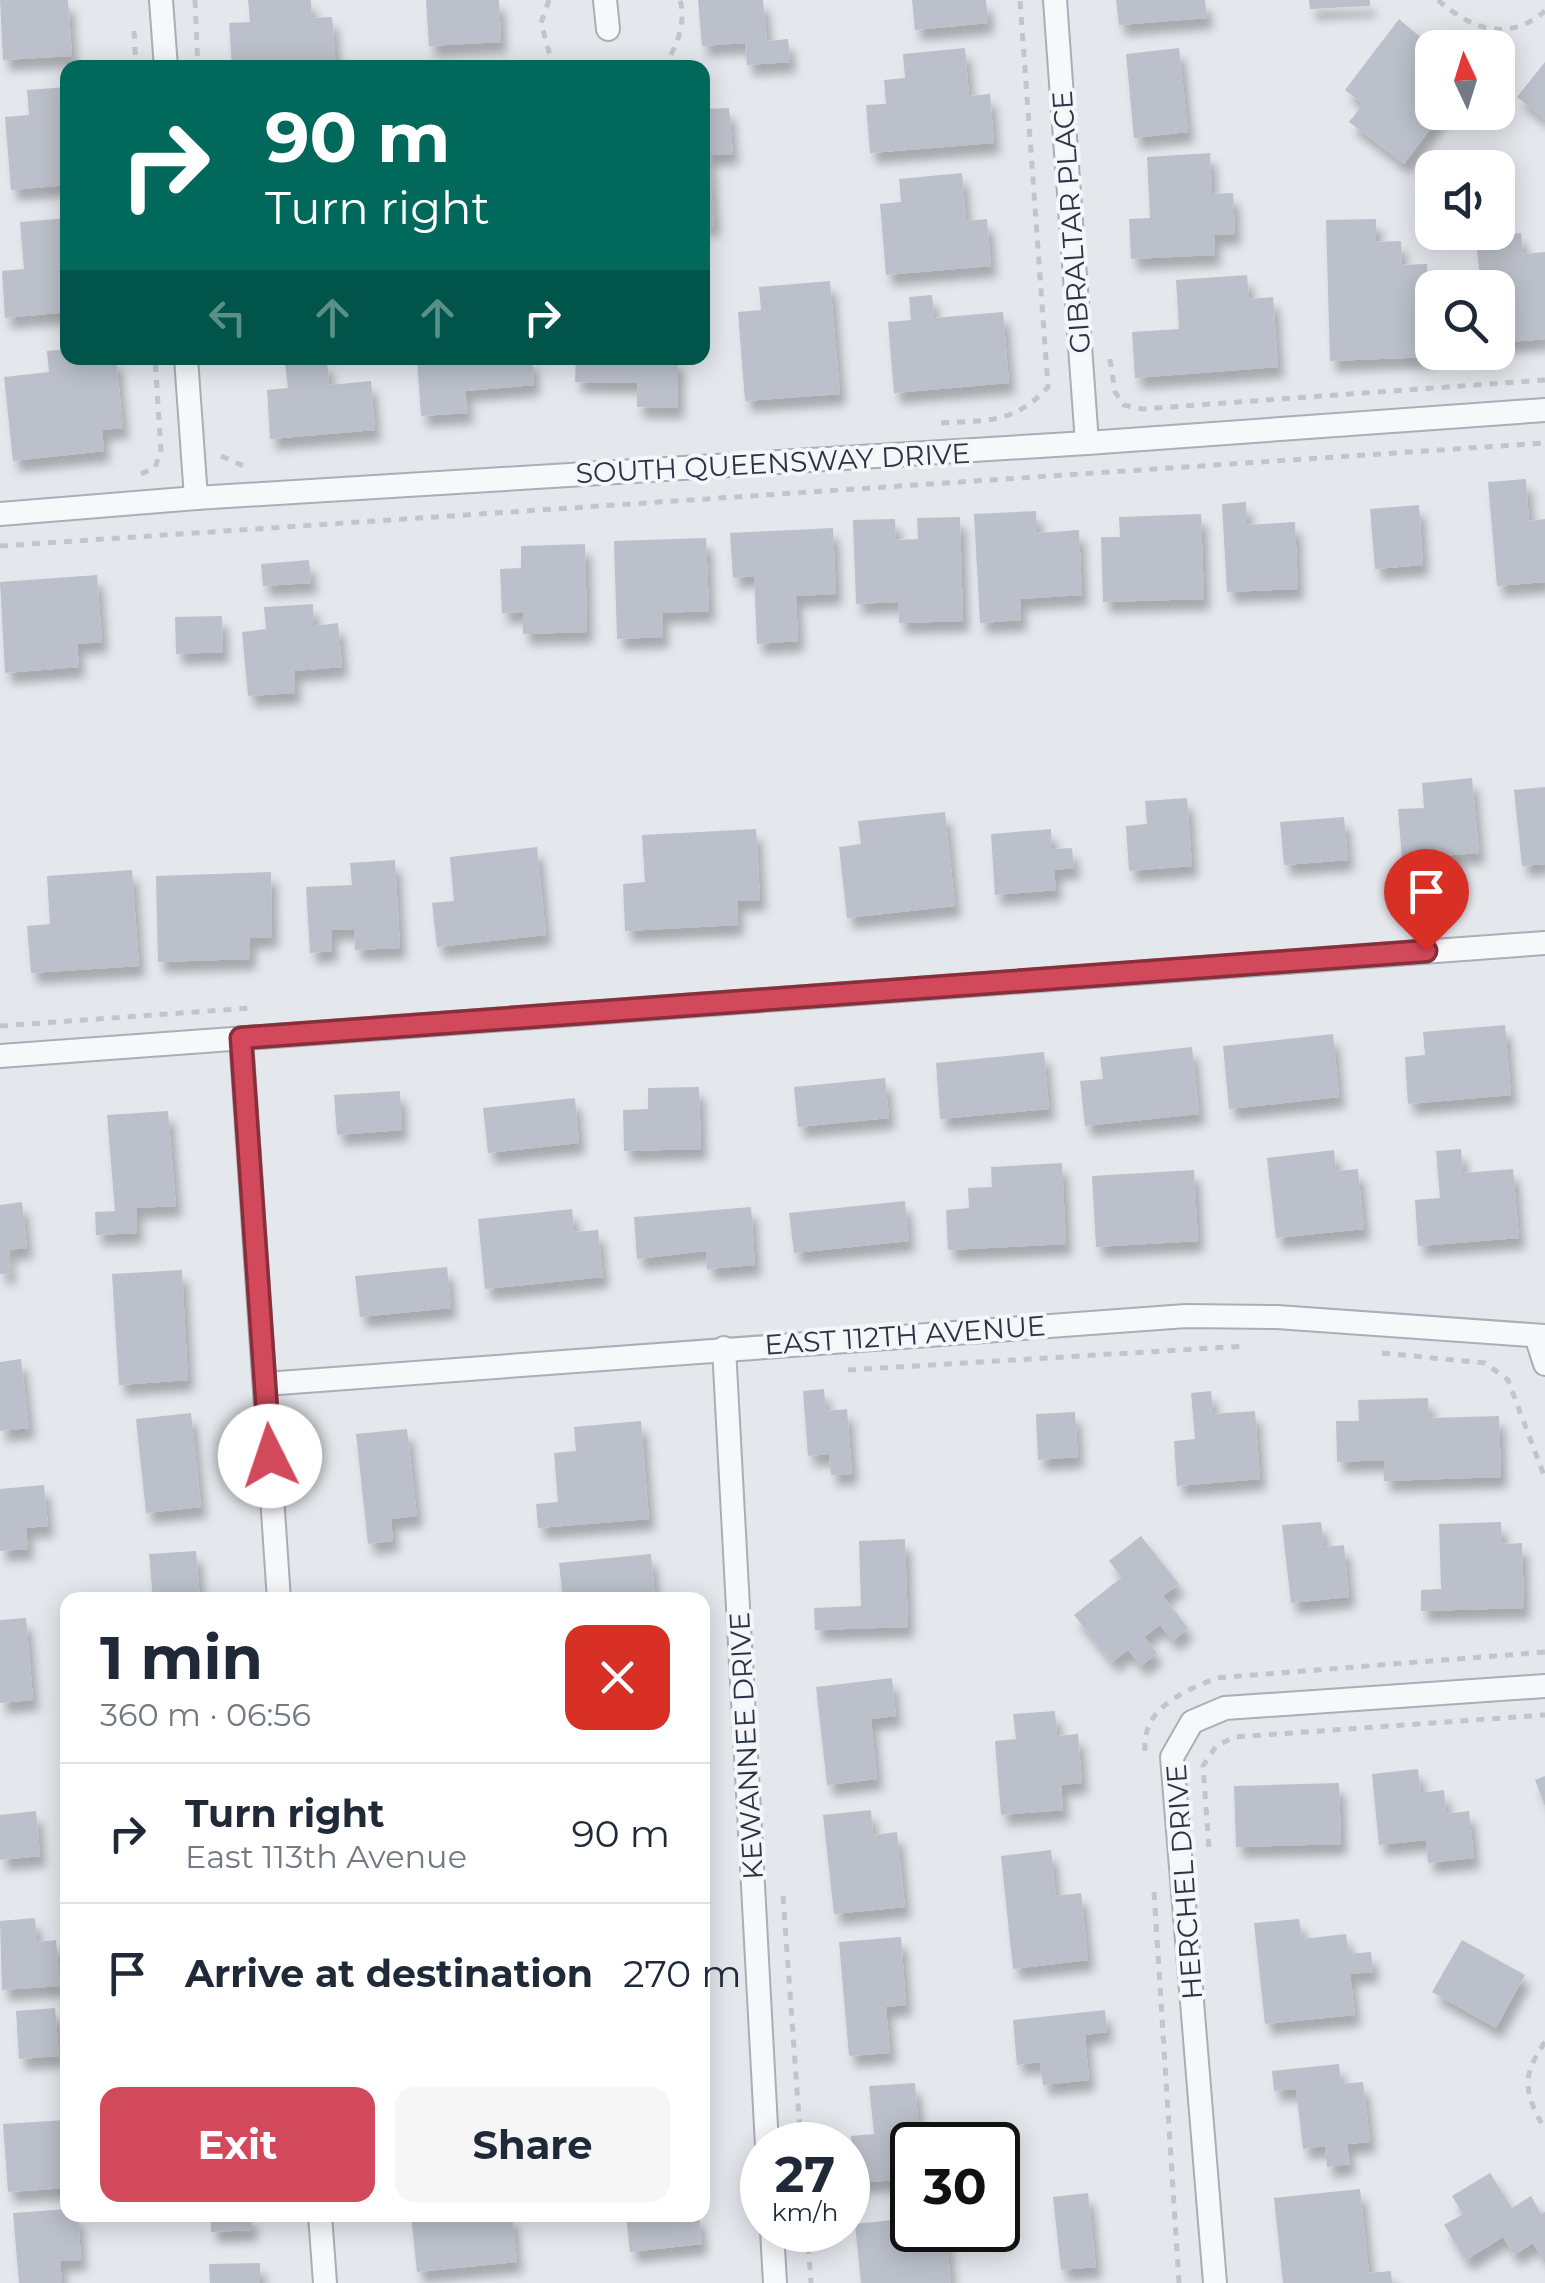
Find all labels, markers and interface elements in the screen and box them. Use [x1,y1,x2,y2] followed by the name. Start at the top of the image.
[1415,30,1515,130] north arrow
[1415,30,1515,370] map controls
[1045,89,1097,355] street label: GIBRALTAR PLACE
[265,94,450,180] text: 90 m
[100,100,230,230] icon: right
[1415,150,1515,250] button: sound
[265,180,490,235] text: Turn right
[1415,270,1515,370] button: search
[200,290,255,345] icon: left
[305,290,360,345] icon: ahead
[410,290,465,345] icon: ahead
[515,290,570,345] icon: right
[575,436,971,490] street label: SOUTH QUEENSWAY DRIVE
[1384,849,1469,952] pin
[1399,864,1454,919] icon: arrive
[763,1308,1047,1362] street label: EAST 112TH AVENUE
[218,1404,322,1508] position arrow
[722,1611,770,1881] street label: KEWANNEE DRIVE
[100,1621,263,1694] text: 1 min
[565,1625,670,1730] button: close
[100,1695,311,1734] text: 360 m · 06:56
[1159,1763,1209,2001] street label: HERCHEL DRIVE
[185,1790,384,1837] text: Turn right
[100,1806,155,1861] icon: right
[571,1810,670,1857] text: 90 m
[185,1837,467,1876] text: East 113th Avenue
[100,1946,155,2001] icon: arrive
[185,1950,593,1997] text: Arrive at destination
[623,1950,741,1997] text: 270 m
[100,2087,375,2202] button: Exit
[395,2087,670,2202] button: Share
[890,2122,1020,2252] speed limit sign: 30
[775,2144,835,2205] text: 27
[772,2197,838,2227] text: km/h

